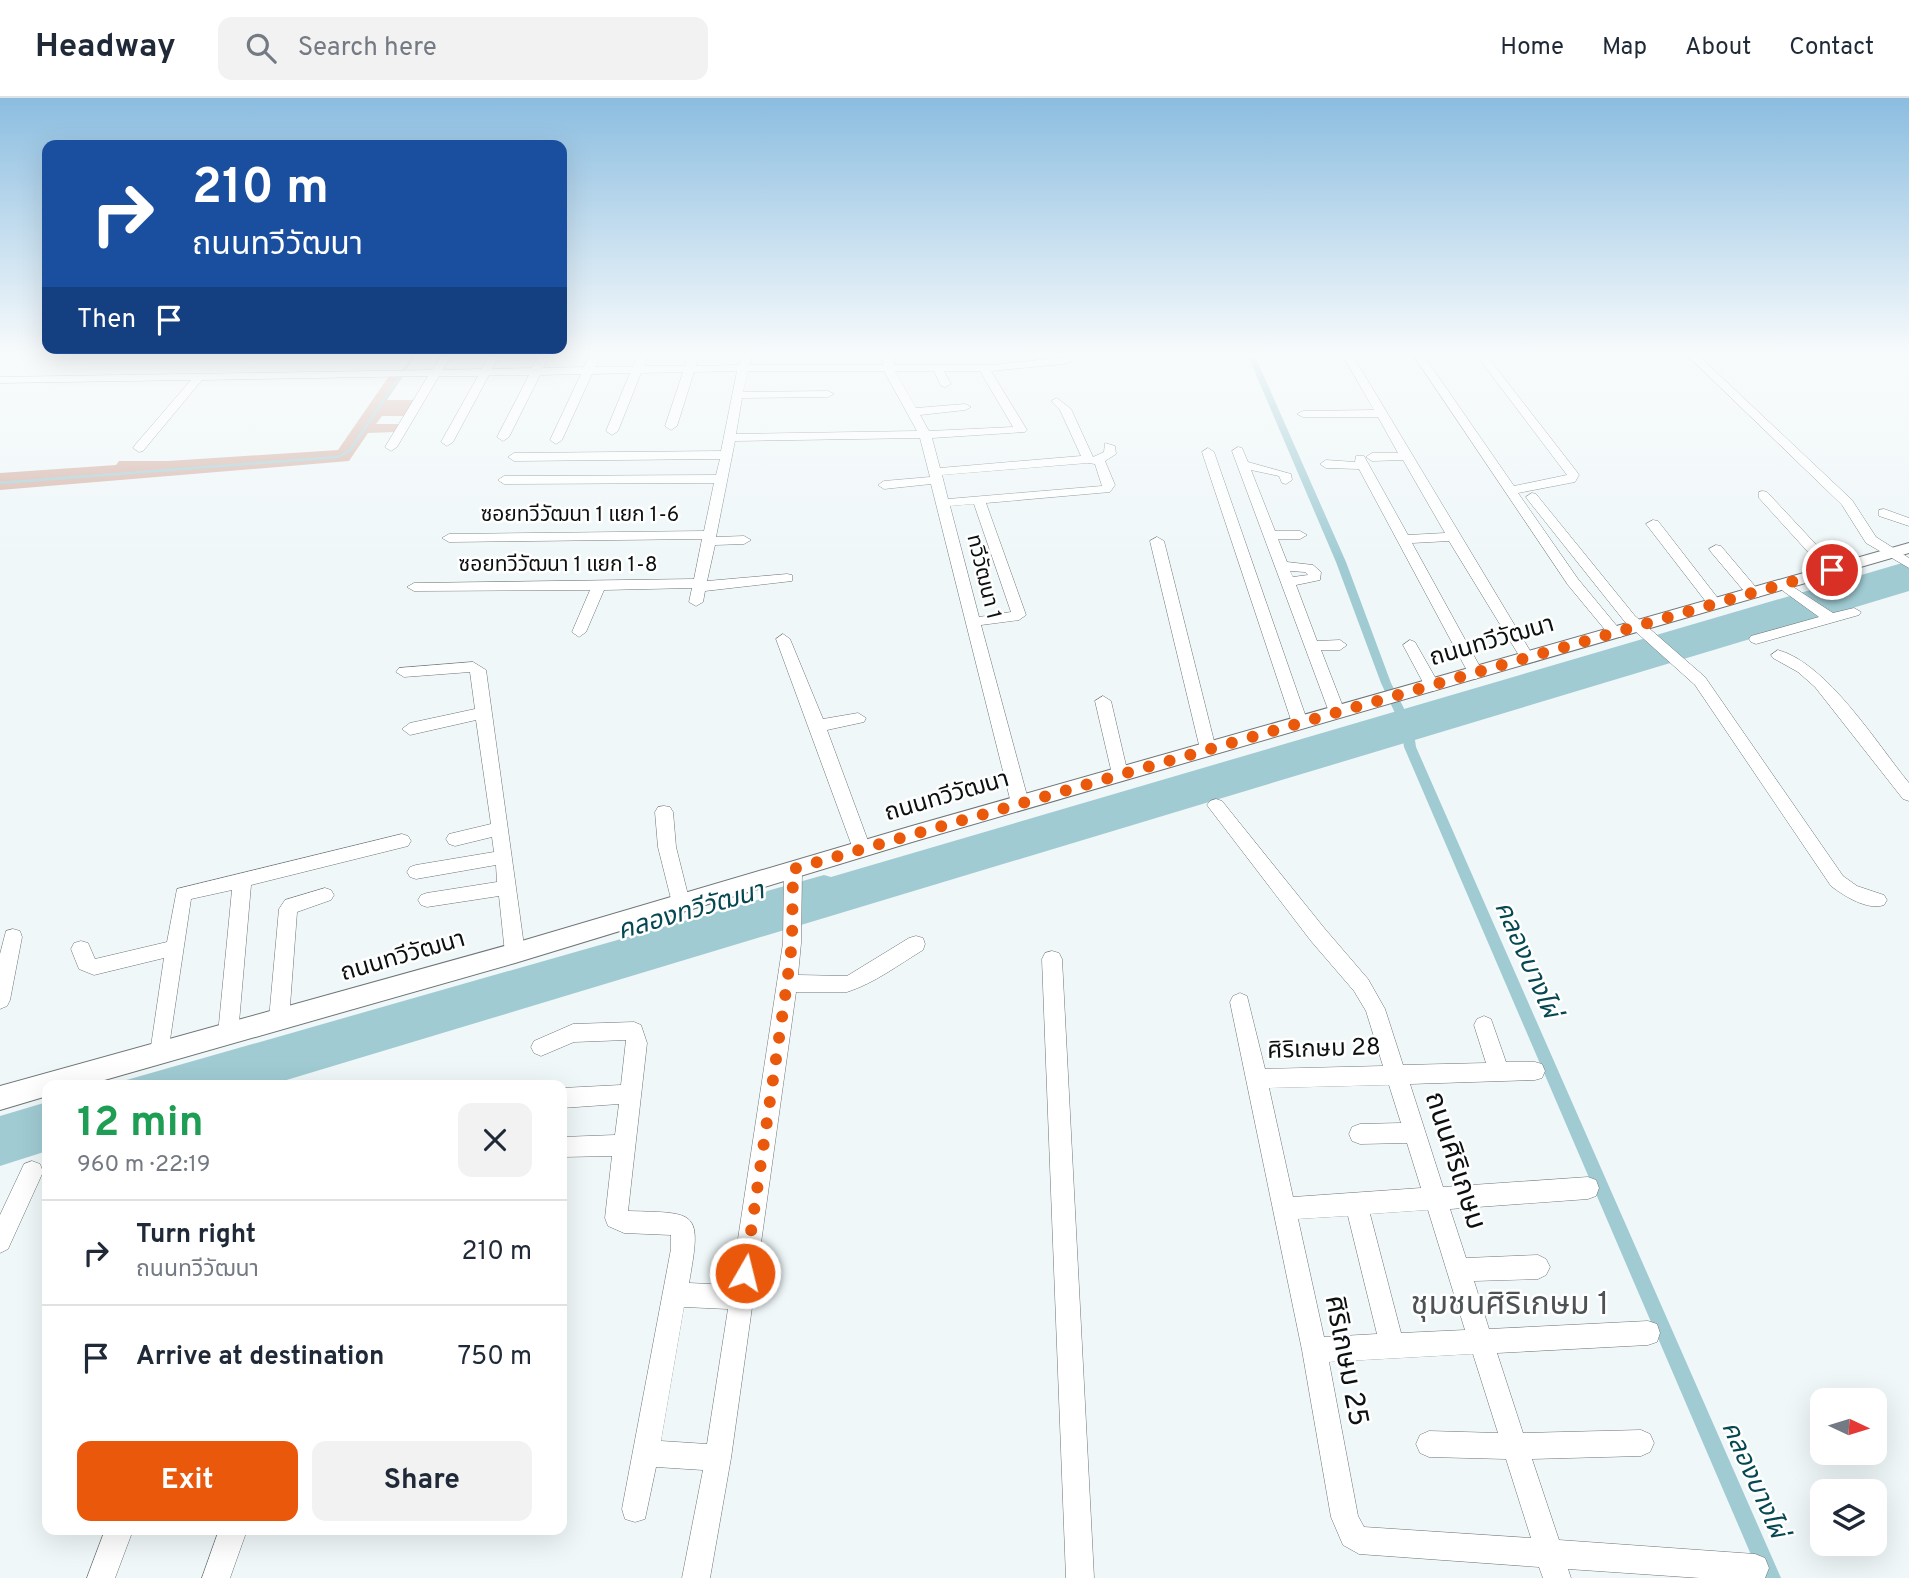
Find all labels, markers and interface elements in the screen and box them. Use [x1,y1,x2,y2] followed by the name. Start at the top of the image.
[218,17,708,80] search box
[35,27,176,69] text: Headway
[242,29,280,67] icon: search
[298,32,437,65] text: Search here
[1500,33,1564,63] text: Home
[1602,33,1647,63] text: Map
[1685,33,1751,63] text: About
[1789,33,1874,63] text: Contact
[192,159,329,221] text: 210 m
[77,168,168,259] icon: right
[192,226,363,266] text: ถนนทวีวัฒนา
[150,301,188,339] icon: arrive
[77,304,136,337] text: Then
[481,502,679,529] street label: ซอยทวีวัฒนา 1 แยก 1-6
[959,532,1007,622] street label: ทวีวัฒนา 1
[1802,540,1862,600] pin
[1813,551,1851,589] icon: arrive
[458,552,658,579] street label: ซอยทวีวัฒนา 1 แยก 1-8
[1426,610,1558,674] street label: ถนนทวีวัฒนา
[881,765,1013,829] street label: ถนนทวีวัฒนา
[614,875,770,949] water label: คลองทวีวัฒนา
[1486,896,1568,1027] water label: คลองบางไผ่
[337,925,469,989] street label: ถนนทวีวัฒนา
[1267,1033,1381,1067] street label: ศิริเกษม 28
[1415,1088,1493,1234] street label: ถนนศิริเกษม
[77,1098,204,1151] text: 12 min
[458,1103,532,1177] button: close
[77,1151,211,1180] text: 960 m · 22:19
[136,1219,256,1252] text: Turn right
[77,1234,115,1272] icon: right
[462,1236,532,1269] text: 210 m
[708,1236,782,1310] position arrow
[136,1256,259,1285] text: ถนนทวีวัฒนา
[1411,1286,1609,1326] district label: ชุมชนศิริเกษม 1
[1315,1293,1375,1429] street label: ศิริเกษม 25
[77,1339,115,1377] icon: arrive
[136,1341,384,1374] text: Arrive at destination
[458,1341,532,1374] text: 750 m
[1810,1388,1886,1465] north arrow
[1810,1388,1887,1556] map controls
[1713,1416,1795,1547] water label: คลองบางไผ่
[77,1441,298,1521] button: Exit
[312,1441,532,1521] button: Share
[1810,1479,1887,1556] button: layers

